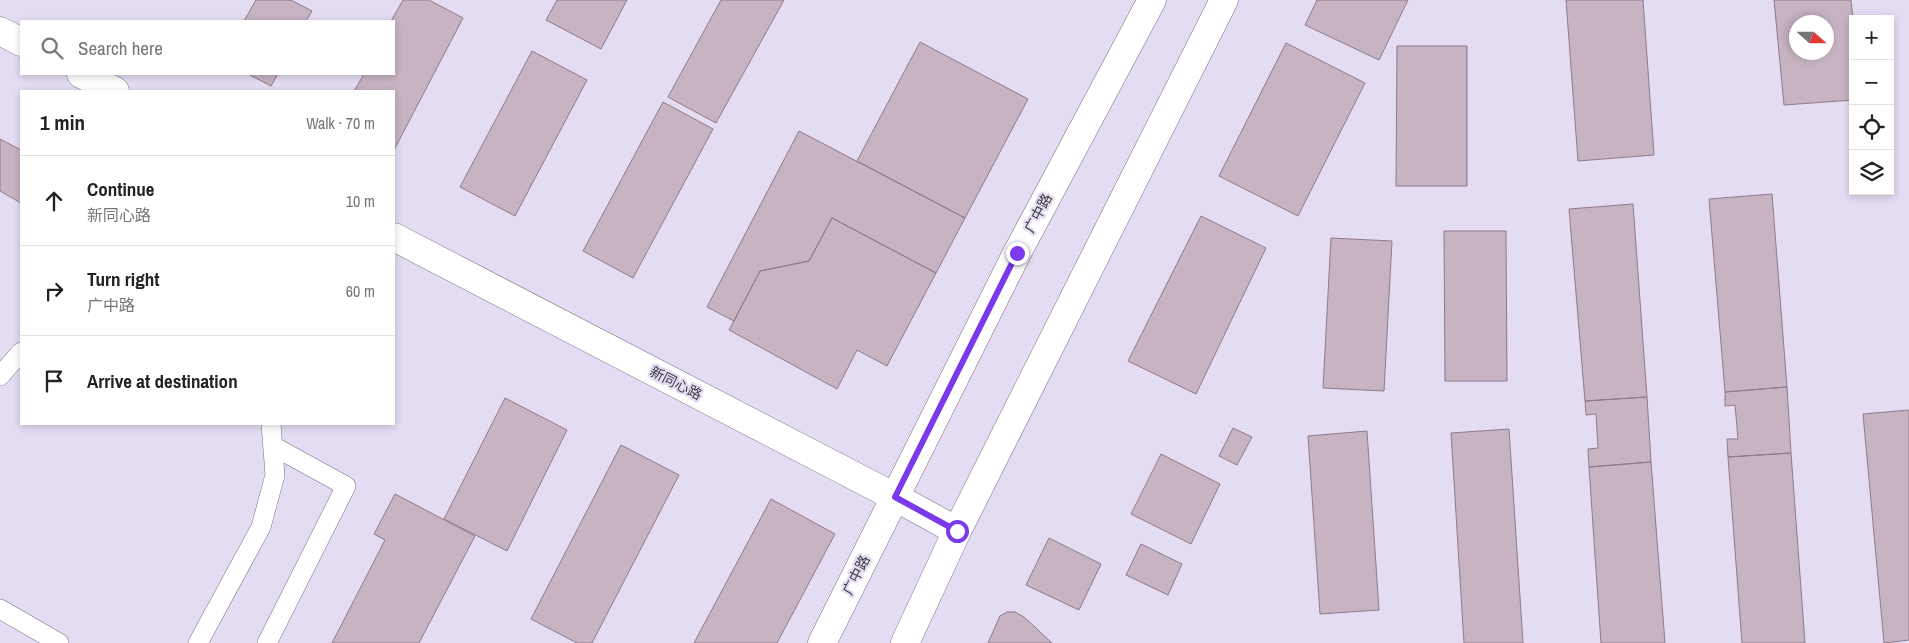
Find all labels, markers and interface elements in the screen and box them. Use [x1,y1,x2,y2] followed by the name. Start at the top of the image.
[1789,15,1834,60] north arrow
[1849,15,1894,195] map controls
[1849,15,1894,60] button: +
[20,20,395,75] search box
[38,34,66,62] icon: search
[78,35,163,61] text: Search here
[1849,60,1894,105] button: −
[1849,105,1894,150] button: locate
[40,108,85,137] text: 1 min
[306,112,375,134] text: Walk · 70 m
[1849,150,1894,195] button: layers
[87,176,155,202] text: Continue
[40,187,68,215] icon: ahead
[346,190,375,212] text: 10 m
[1020,190,1056,236] street label: 广中路
[87,204,151,226] text: 新同心路
[1006,242,1029,265] route end
[87,266,159,292] text: Turn right
[40,277,68,305] icon: right
[346,280,375,302] text: 60 m
[87,294,135,316] text: 广中路
[647,362,705,404] street label: 新同心路
[40,367,68,395] icon: arrive
[87,368,238,394] text: Arrive at destination
[946,520,969,543] route start
[838,552,874,598] street label: 广中路

